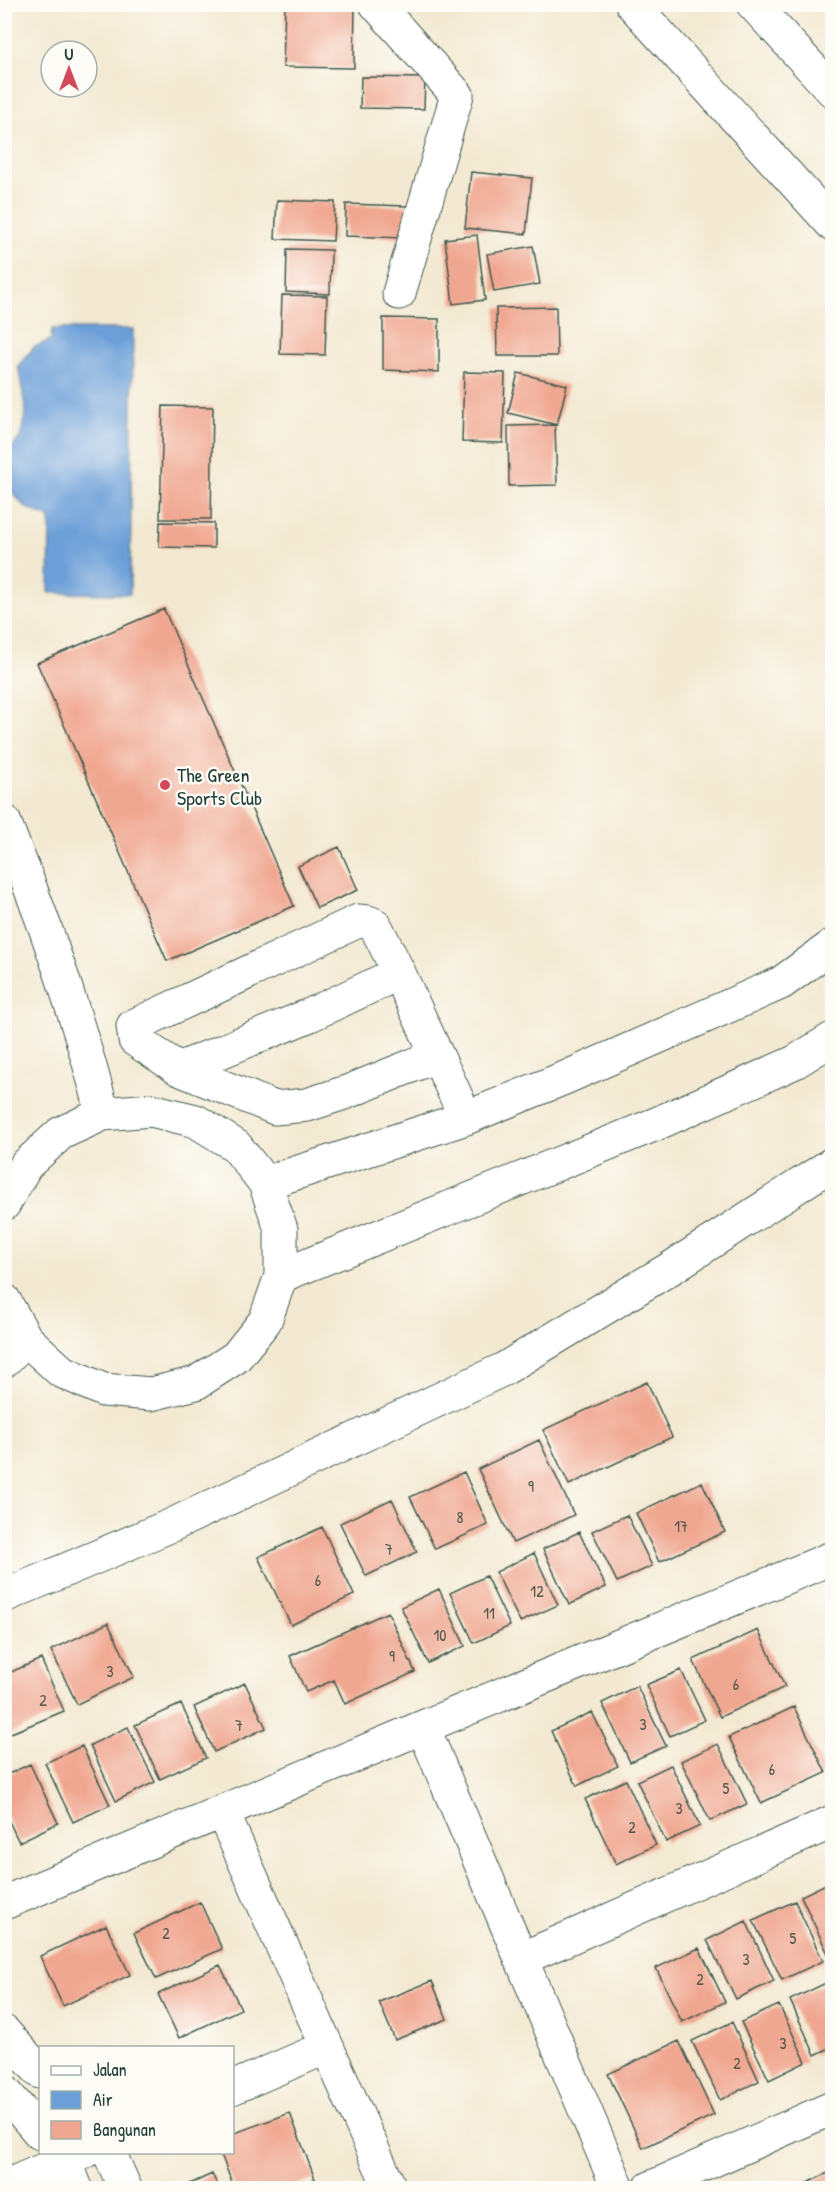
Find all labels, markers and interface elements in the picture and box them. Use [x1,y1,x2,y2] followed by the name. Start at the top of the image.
[39,39,99,99] north arrow
[65,43,74,65] text: U
[177,761,262,811] place label: The Green Sports Club
[158,778,172,792] marker: The Green Sports Club
[528,1475,534,1497] house number: 9
[457,1506,464,1528] house number: 8
[674,1515,688,1537] house number: 17
[385,1538,393,1560] house number: 7
[315,1569,321,1591] house number: 6
[530,1580,544,1602] house number: 12
[483,1602,495,1624] house number: 11
[434,1624,446,1646] house number: 10
[389,1645,395,1667] house number: 9
[106,1660,114,1682] house number: 3
[733,1673,739,1695] house number: 6
[39,1689,47,1711] house number: 2
[639,1713,647,1735] house number: 3
[235,1714,243,1736] house number: 7
[769,1758,775,1780] house number: 6
[723,1777,730,1799] house number: 5
[675,1797,683,1819] house number: 3
[628,1816,636,1838] house number: 2
[162,1922,170,1944] house number: 2
[790,1927,797,1949] house number: 5
[742,1948,750,1970] house number: 3
[696,1968,704,1990] house number: 2
[779,2032,787,2054] house number: 3
[39,2046,234,2154] legend
[733,2052,741,2074] house number: 2
[93,2057,127,2082] text: Jalan
[93,2087,113,2112] text: Air
[93,2117,156,2142] text: Bangunan

